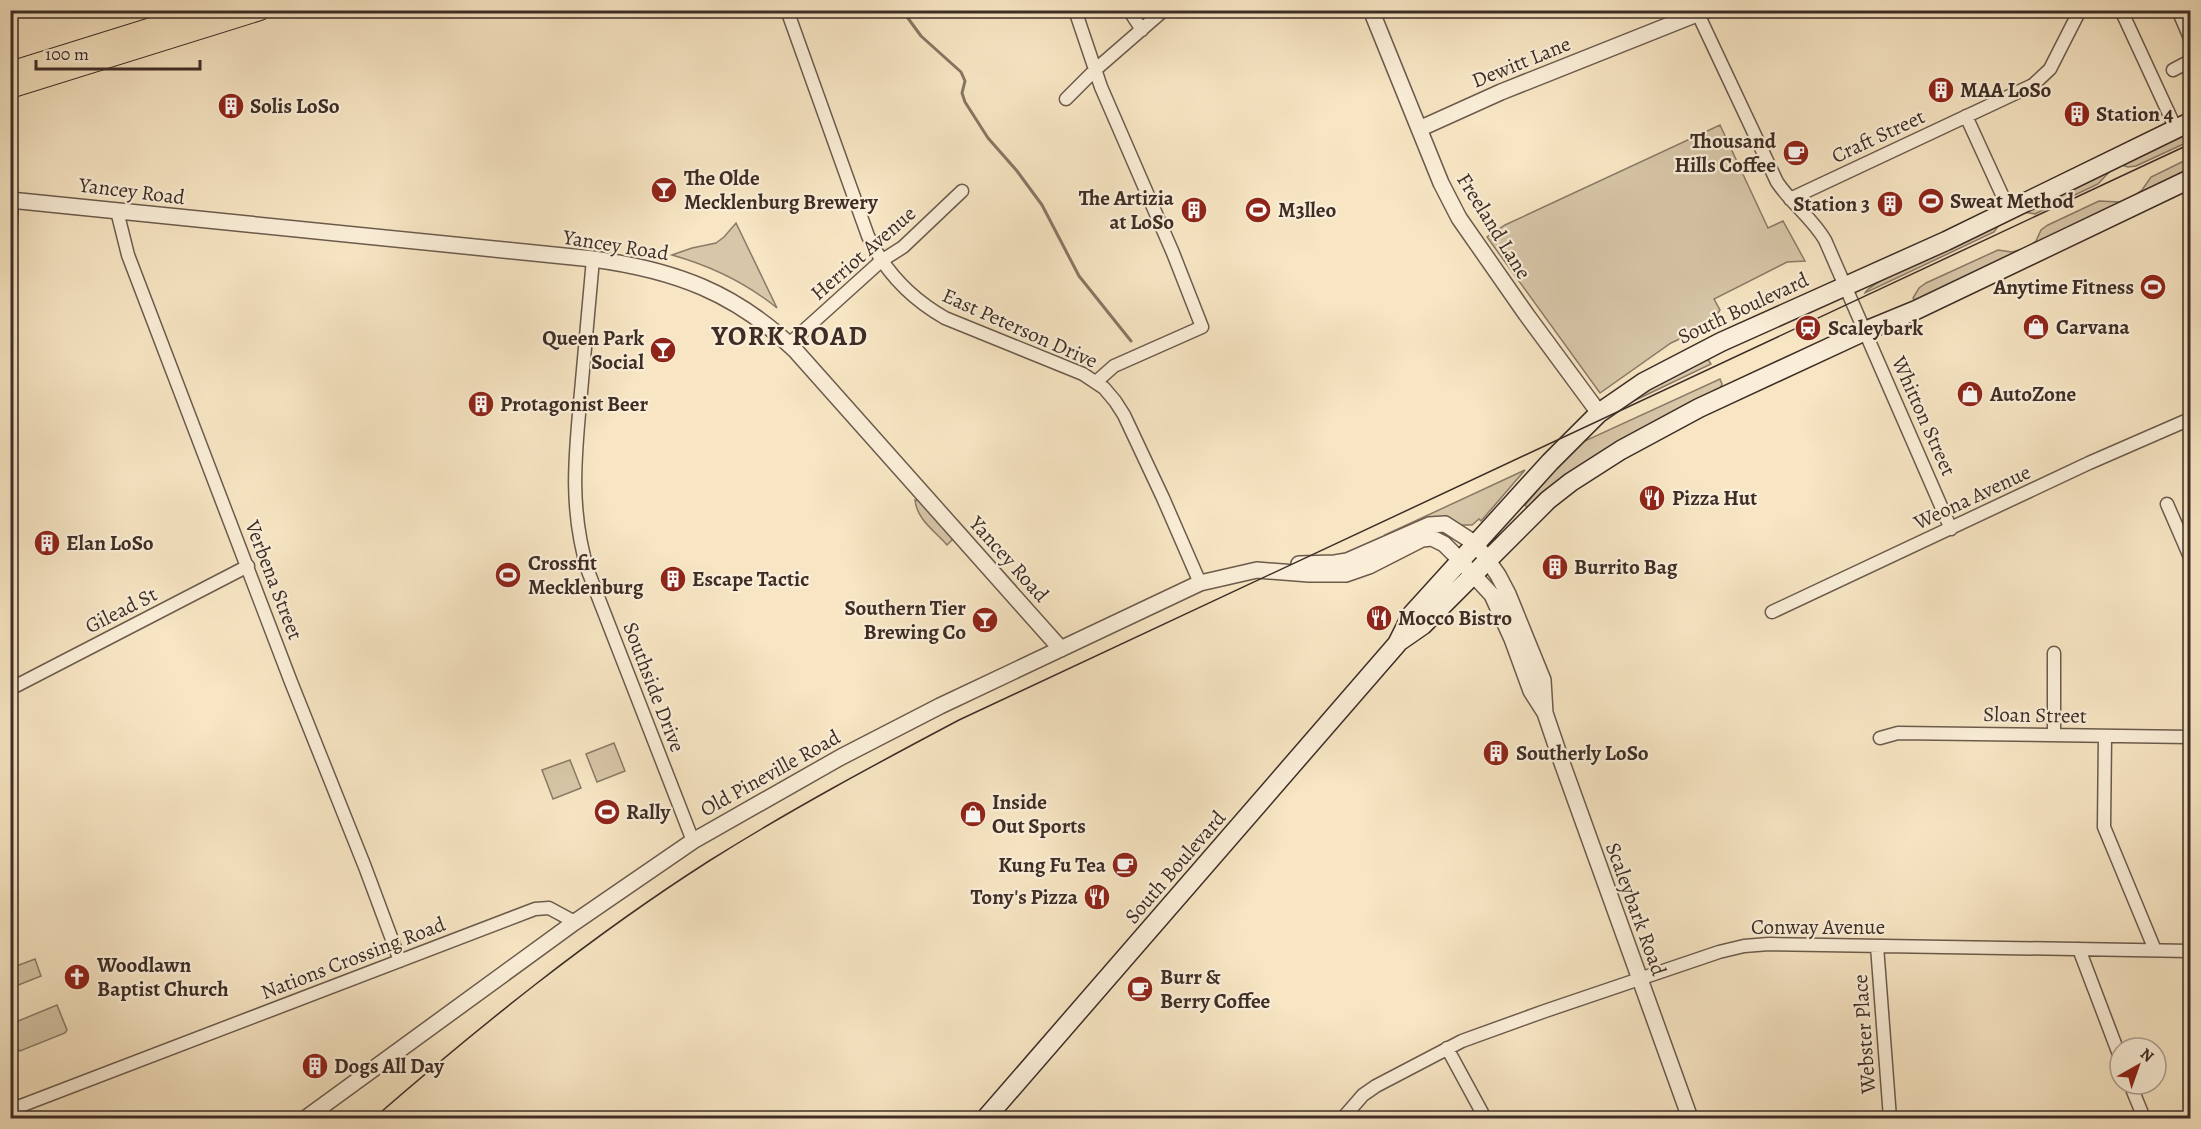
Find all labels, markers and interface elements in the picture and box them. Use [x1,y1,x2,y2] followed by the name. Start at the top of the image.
[1467,29,1575,95] street label: Dewitt Lane
[36,33,200,71] scale bar
[45,42,89,66] text: 100 m
[1926,75,1956,105] building icon: MAA LoSo
[1960,76,2052,104] place label: MAA LoSo
[216,91,246,121] building icon: Solis LoSo
[250,92,340,120] place label: Solis LoSo
[2062,99,2092,129] building icon: Station 4
[2096,100,2174,128] place label: Station 4
[1827,102,1929,170] street label: Craft Street
[1674,127,1777,179] place label: Thousand Hills Coffee
[1781,138,1811,168] cafe icon: Thousand Hills Coffee
[684,164,879,216] place label: The Olde Mecklenburg Brewery
[1450,168,1538,284] street label: Freeland Lane
[76,170,187,211] street label: Yancey Road
[649,175,679,205] bar icon: The Olde Mecklenburg Brewery
[1079,184,1175,236] place label: The Artizia at LoSo
[1916,186,1946,216] sports icon: Sweat Method
[1950,187,2075,215] place label: Sweat Method
[1875,189,1905,219] building icon: Station 3
[1793,190,1870,218] place label: Station 3
[1179,195,1209,225] building icon: The Artizia at LoSo
[1243,195,1273,225] sports icon: M3lleo
[1278,196,1336,224] place label: M3lleo
[804,199,922,307] street label: Herriot Avenue
[560,223,672,267] street label: Yancey Road
[1673,265,1814,351] street label: South Boulevard
[2138,272,2168,302] sports icon: Anytime Fitness
[1993,273,2134,301] place label: Anytime Fitness
[938,281,1102,375] street label: East Peterson Drive
[2021,312,2051,342] shop icon: Carvana
[1793,313,1823,343] station icon: Scaleybark
[2056,313,2130,341] place label: Carvana
[1828,314,1923,342] place label: Scaleybark
[710,318,869,354] district label: YORK ROAD
[542,324,644,376] place label: Queen Park Social
[648,335,678,365] bar icon: Queen Park Social
[1885,351,1963,480] street label: Whitton Street
[1955,379,1985,409] shop icon: AutoZone
[1989,380,2077,408] place label: AutoZone
[466,389,496,419] building icon: Protagonist Beer
[500,390,648,418] place label: Protagonist Beer
[1908,458,2035,537] street label: Weona Avenue
[1637,483,1667,513] restaurant icon: Pizza Hut
[1672,484,1757,512] place label: Pizza Hut
[962,509,1056,609] street label: Yancey Road
[238,515,310,644] street label: Verbena Street
[32,528,62,558] building icon: Elan LoSo
[66,529,154,557] place label: Elan LoSo
[528,549,644,601] place label: Crossfit Mecklenburg
[1540,552,1570,582] building icon: Burrito Bag
[1574,553,1678,581] place label: Burrito Bag
[493,560,523,590] sports icon: Crossfit Mecklenburg
[658,564,688,594] building icon: Escape Tactic
[692,565,809,593] place label: Escape Tactic
[80,580,162,640] street label: Gilead St
[844,594,966,646] place label: Southern Tier Brewing Co
[1364,603,1394,633] restaurant icon: Mocco Bistro
[1398,604,1512,632] place label: Mocco Bistro
[970,605,1000,635] bar icon: Southern Tier Brewing Co
[616,618,692,756] street label: Southside Drive
[1983,700,2087,730] street label: Sloan Street
[695,723,846,823] street label: Old Pineville Road
[1481,738,1511,768] building icon: Southerly LoSo
[1516,739,1649,767] place label: Southerly LoSo
[992,788,1086,840] place label: Inside Out Sports
[592,797,622,827] sports icon: Rally
[626,798,671,826] place label: Rally
[958,799,988,829] shop icon: Inside Out Sports
[1118,804,1232,930] street label: South Boulevard
[1599,838,1673,980] street label: Scaleybark Road
[1110,850,1140,880] cafe icon: Kung Fu Tea
[998,851,1107,879] place label: Kung Fu Tea
[1082,882,1112,912] restaurant icon: Tony's Pizza
[970,883,1079,911] place label: Tony's Pizza
[257,910,450,1006] street label: Nations Crossing Road
[1751,913,1885,941] street label: Conway Avenue
[96,951,229,1003] place label: Woodlawn Baptist Church
[62,962,92,992] church icon: Woodlawn Baptist Church
[1160,963,1271,1015] place label: Burr & Berry Coffee
[1846,973,1882,1096] street label: Webster Place
[1125,974,1155,1004] cafe icon: Burr & Berry Coffee
[2108,1036,2168,1096] north arrow
[2135,1043,2159,1068] text: N
[300,1051,330,1081] building icon: Dogs All Day
[334,1052,445,1080] place label: Dogs All Day

